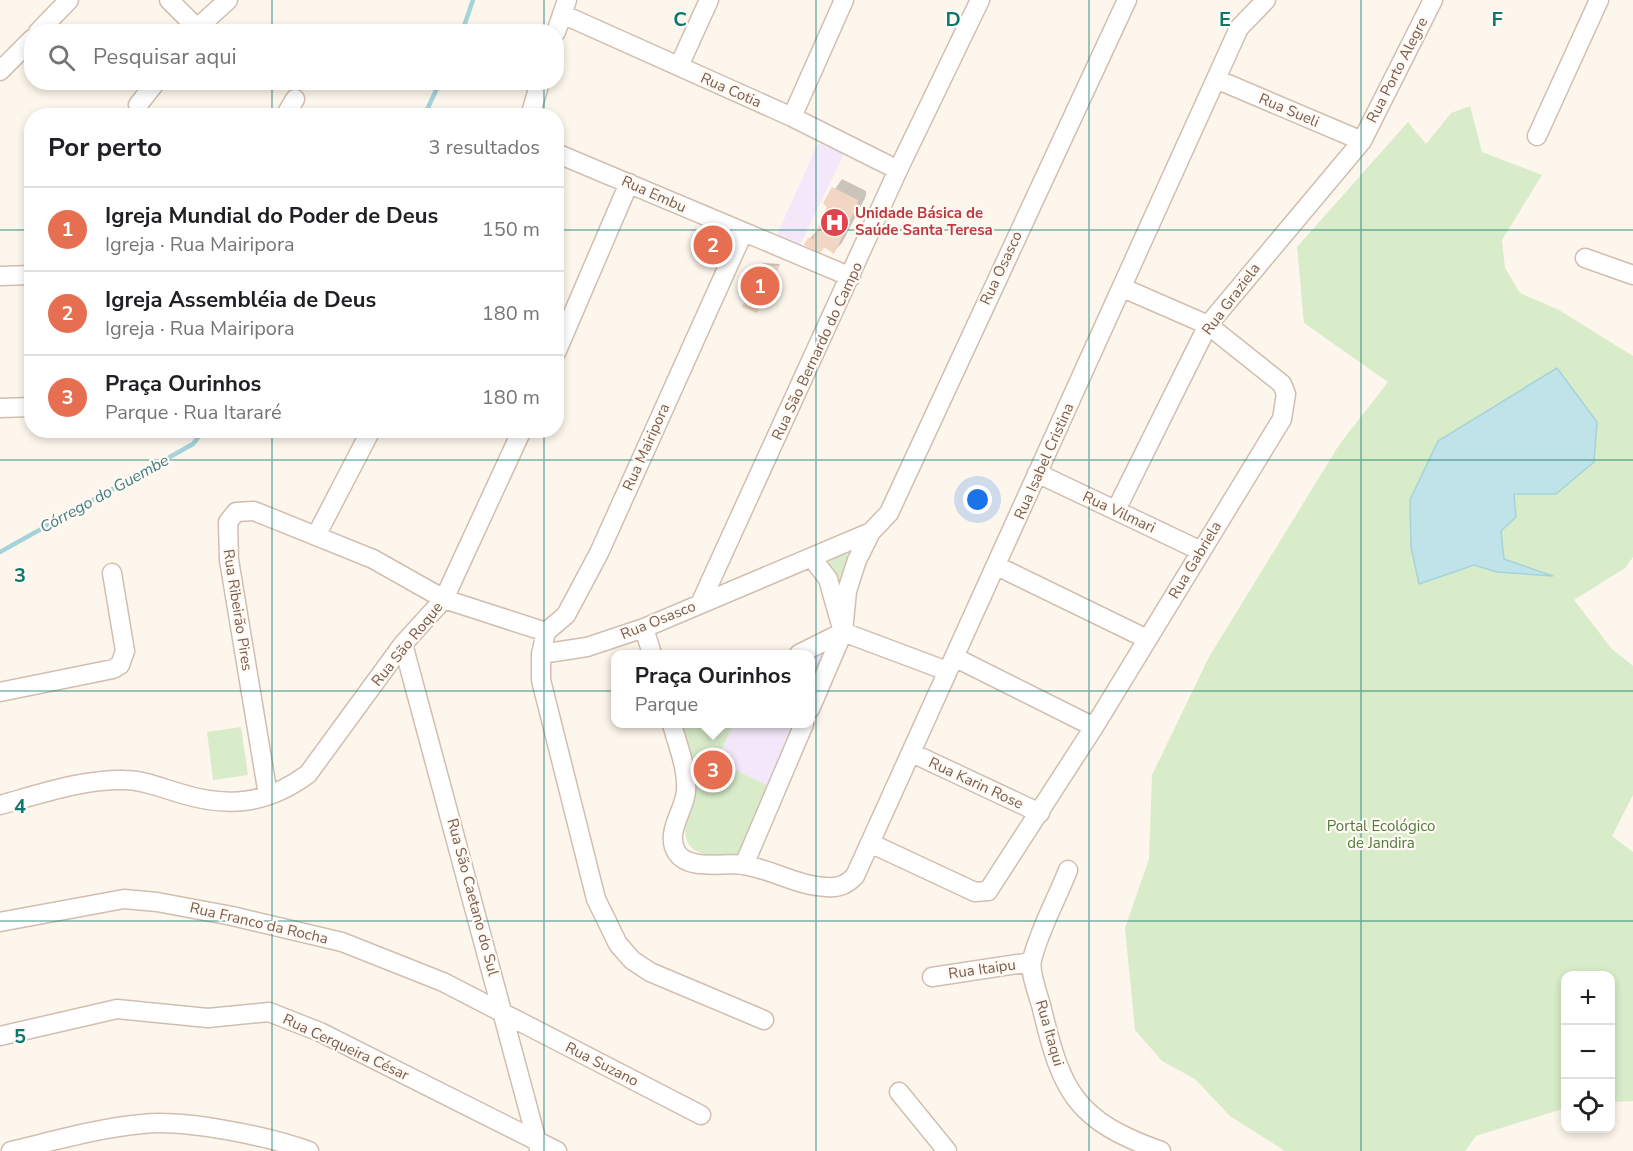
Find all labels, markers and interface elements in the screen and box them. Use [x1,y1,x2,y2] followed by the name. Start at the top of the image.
[673,6,687,33] text: C
[945,6,961,33] text: D
[1219,6,1231,33] text: E
[1491,6,1503,33] text: F
[1362,14,1432,126] street label: Rua Porto Alegre
[24,24,564,90] search box
[45,41,78,74] icon: search
[93,42,237,72] text: Pesquisar aqui
[697,68,765,112] street label: Rua Cotia
[1256,88,1322,132] street label: Rua Sueli
[48,130,162,165] text: Por perto
[429,134,540,161] text: 3 resultados
[618,171,690,217] street label: Rua Embu
[105,201,438,231] text: Igreja Mundial do Poder de Deus
[855,203,993,240] place label: Unidade Básica de Saúde Santa Teresa
[818,206,850,238] hospital icon: Unidade Básica de Saúde Santa Teresa
[62,216,74,243] text: 1
[482,216,540,243] text: 150 m
[694,222,732,268] pin: 2
[975,228,1027,308] street label: Rua Osasco
[105,231,295,258] text: Igreja · Rua Mairipora
[767,259,867,443] street label: Rua São Bernardo do Campo
[1197,259,1265,339] street label: Rua Graziela
[740,264,780,308] pin: 1
[105,285,376,315] text: Igreja Assembléia de Deus
[62,300,74,327] text: 2
[482,300,540,327] text: 180 m
[105,315,295,342] text: Igreja · Rua Mairipora
[105,369,261,399] text: Praça Ourinhos
[62,384,74,411] text: 3
[482,384,540,411] text: 180 m
[105,399,282,426] text: Parque · Rua Itararé
[618,400,674,494] street label: Rua Mairipora
[1009,400,1079,522] street label: Rua Isabel Cristina
[36,449,173,538] water label: Córrego do Guembe
[963,485,992,514] your location
[1079,486,1159,538] street label: Rua Vilmari
[1164,518,1226,602] street label: Rua Gabriela
[219,548,257,672] street label: Rua Ribeirão Pires
[14,562,26,589] text: 3
[617,596,699,644] street label: Rua Osasco
[367,598,447,690] street label: Rua São Roque
[611,650,815,728] popup
[635,661,791,691] text: Praça Ourinhos
[635,691,698,718] text: Parque
[694,748,732,792] pin: 3
[925,752,1027,814] street label: Rua Karin Rose
[14,793,26,820] text: 4
[442,816,504,979] street label: Rua São Caetano do Sul
[1327,816,1435,853] park label: Portal Ecológico de Jandira
[188,897,330,949] street label: Rua Franco da Rocha
[947,954,1017,984] street label: Rua Itaipu
[1561,971,1615,1133] map controls
[1561,971,1615,1025] button: +
[1031,998,1069,1068] street label: Rua Itaqui
[280,1009,413,1085] street label: Rua Cerqueira César
[14,1023,26,1050] text: 5
[1561,1025,1615,1079] button: −
[562,1037,642,1091] street label: Rua Suzano
[1561,1079,1615,1133] button: locate

